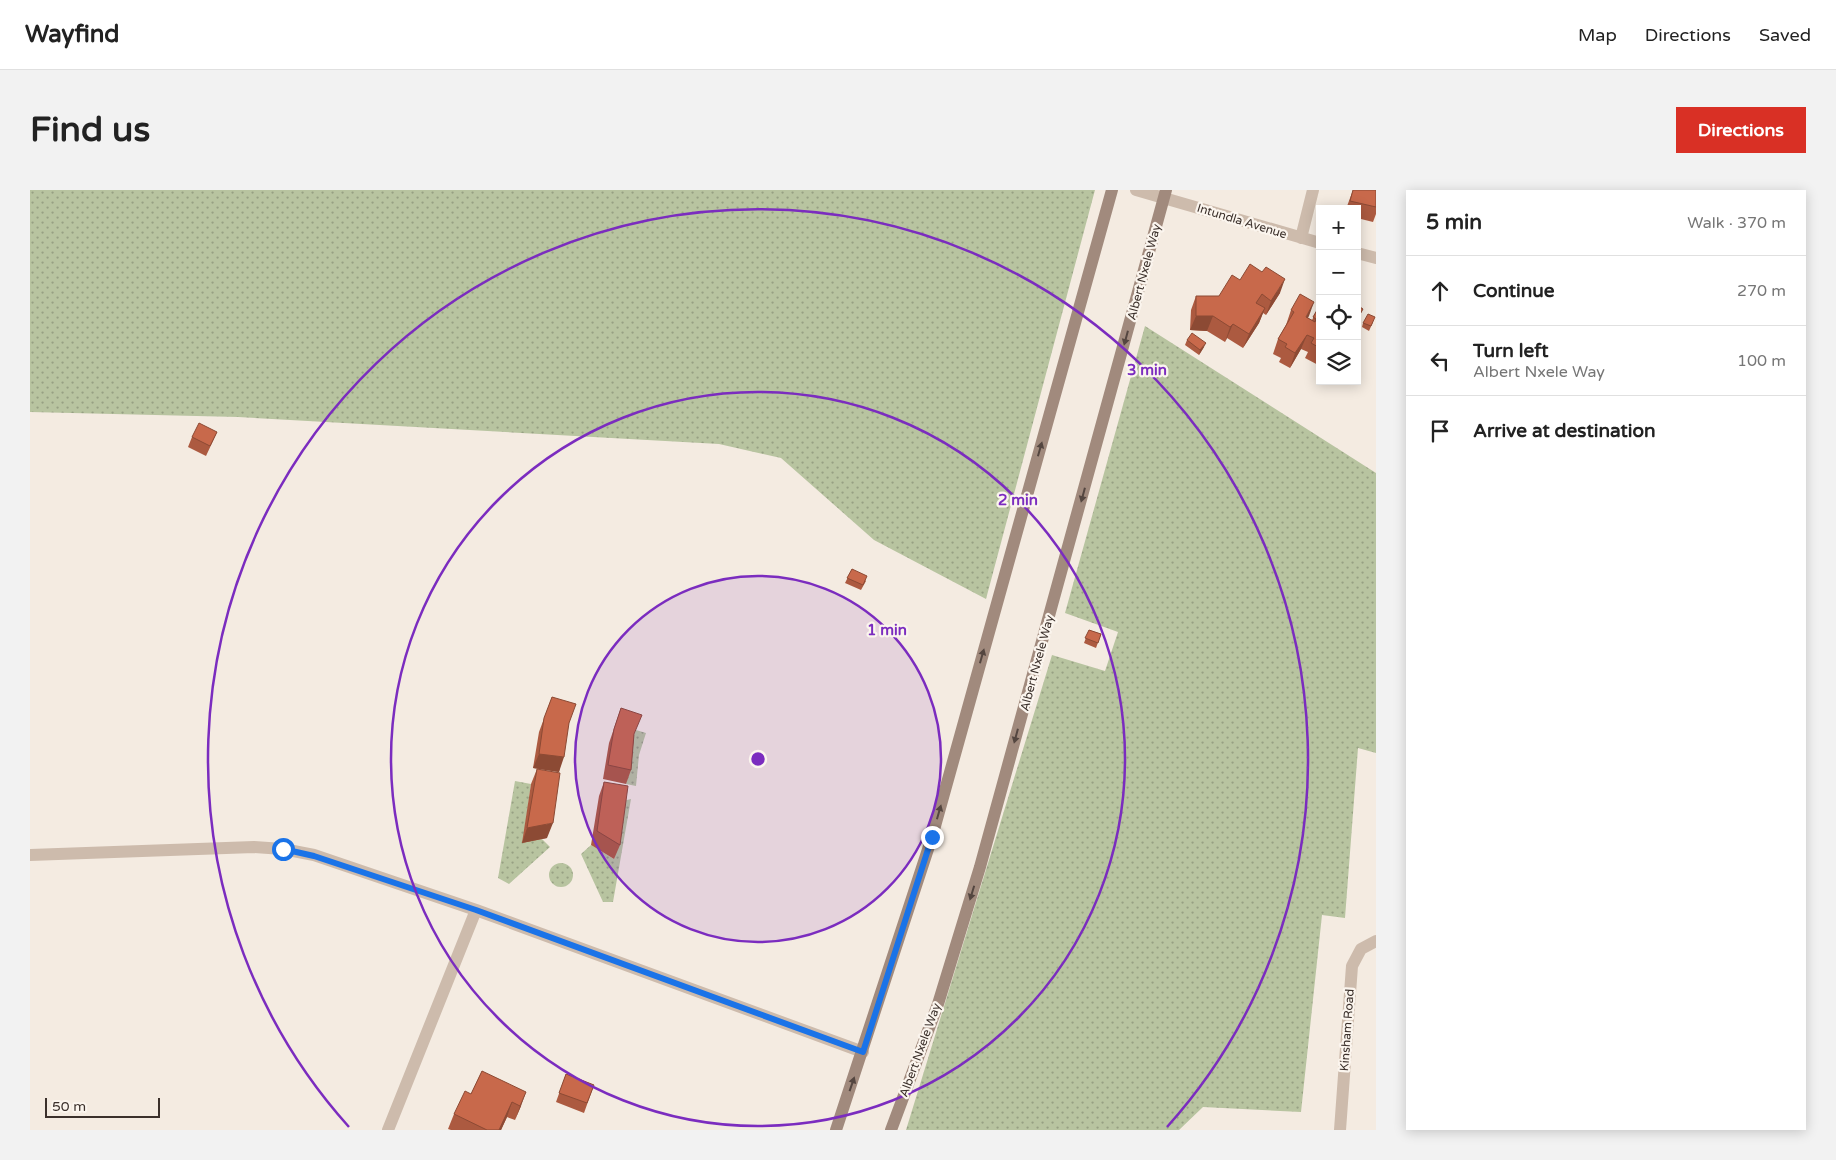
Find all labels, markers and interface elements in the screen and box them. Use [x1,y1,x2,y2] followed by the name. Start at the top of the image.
[25,20,120,49] text: Wayfind
[1578,24,1617,46] text: Map
[1645,24,1731,46] text: Directions
[1759,24,1811,46] text: Saved
[1676,107,1806,153] button: Directions
[30,109,150,151] text: Find us
[1195,201,1289,241] street label: Intundla Avenue
[1316,205,1361,385] map controls
[1316,205,1361,250] button: +
[1426,210,1482,235] text: 5 min
[1687,213,1786,233] text: Walk · 370 m
[1124,222,1164,322] street label: Albert Nxele Way
[1316,250,1361,295] button: −
[1426,277,1454,305] icon: ahead
[1473,280,1555,302] text: Continue
[1737,281,1786,301] text: 270 m
[1316,295,1361,340] button: locate
[1121,331,1129,346] one-way arrow
[1316,340,1361,385] button: layers
[1473,340,1549,362] text: Turn left
[1426,347,1454,375] icon: left
[1737,351,1786,371] text: 100 m
[1127,361,1167,379] text: 3 min
[1473,362,1605,382] text: Albert Nxele Way
[1426,417,1454,445] icon: arrive
[1473,420,1656,442] text: Arrive at destination
[1036,441,1044,456] one-way arrow
[1078,488,1086,503] one-way arrow
[998,491,1038,509] text: 2 min
[1017,613,1057,713] street label: Albert Nxele Way
[867,621,907,639] text: 1 min
[979,648,987,663] one-way arrow
[1012,729,1020,744] one-way arrow
[749,750,767,768] centre of rings
[935,805,943,820] one-way arrow
[921,826,944,849] route end
[272,838,295,861] route start
[968,885,976,900] one-way arrow
[1337,988,1357,1072] street label: Kinsham Road
[897,1001,944,1099] street label: Albert Nxele Way
[848,1076,856,1091] one-way arrow
[45,1095,160,1118] scale bar
[52,1098,86,1115] text: 50 m

